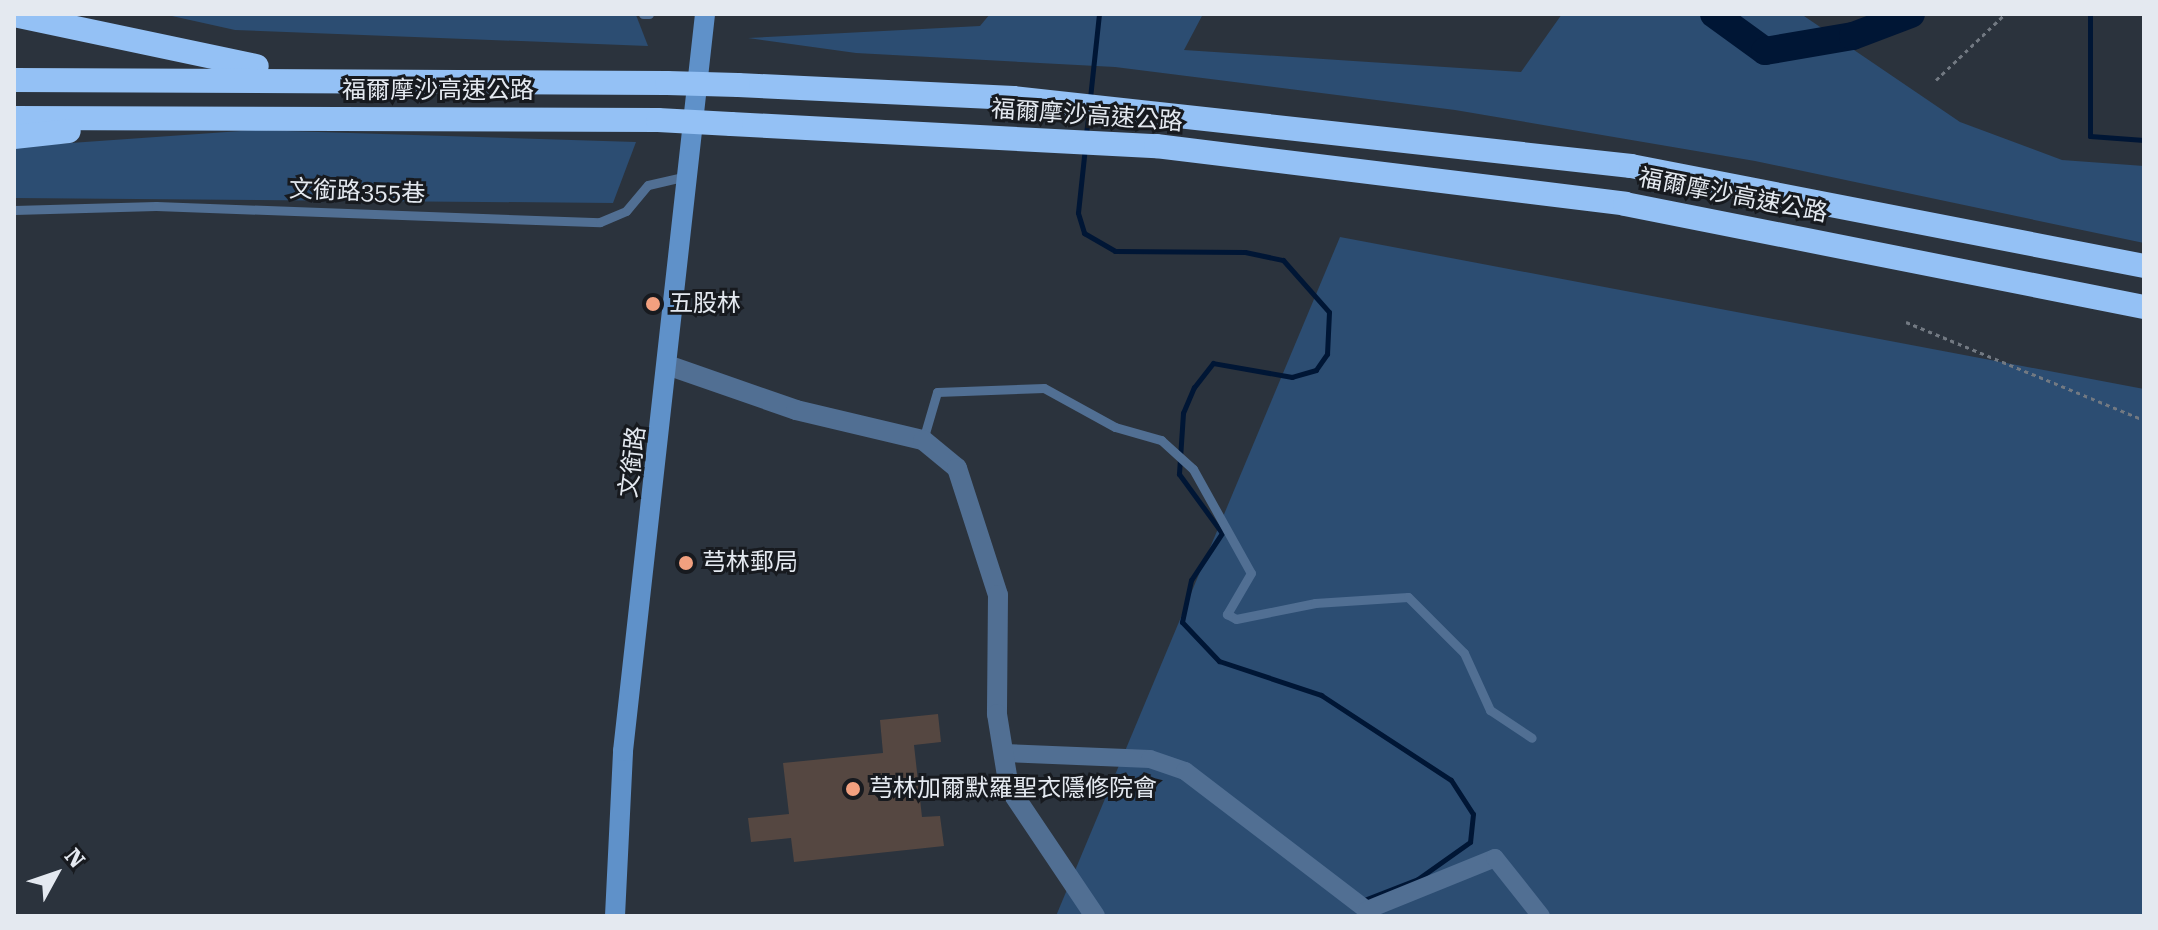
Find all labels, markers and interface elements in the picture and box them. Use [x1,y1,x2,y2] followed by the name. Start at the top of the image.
[342,77,534,105] street label: 福爾摩沙高速公路
[990,95,1184,137] street label: 福爾摩沙高速公路
[1636,164,1830,228] street label: 福爾摩沙高速公路
[288,175,426,209] street label: 文銜路355巷
[669,290,741,318] place label: 五股林
[644,295,662,313] marker: 五股林
[614,425,652,499] street label: 文銜路
[702,549,798,577] place label: 芎林郵局
[677,554,695,572] marker: 芎林郵局
[869,775,1157,803] place label: 芎林加爾默羅聖衣隱修院會
[844,780,862,798] marker: 芎林加爾默羅聖衣隱修院會
[16,834,96,914] north arrow
[60,844,90,873] text: N

